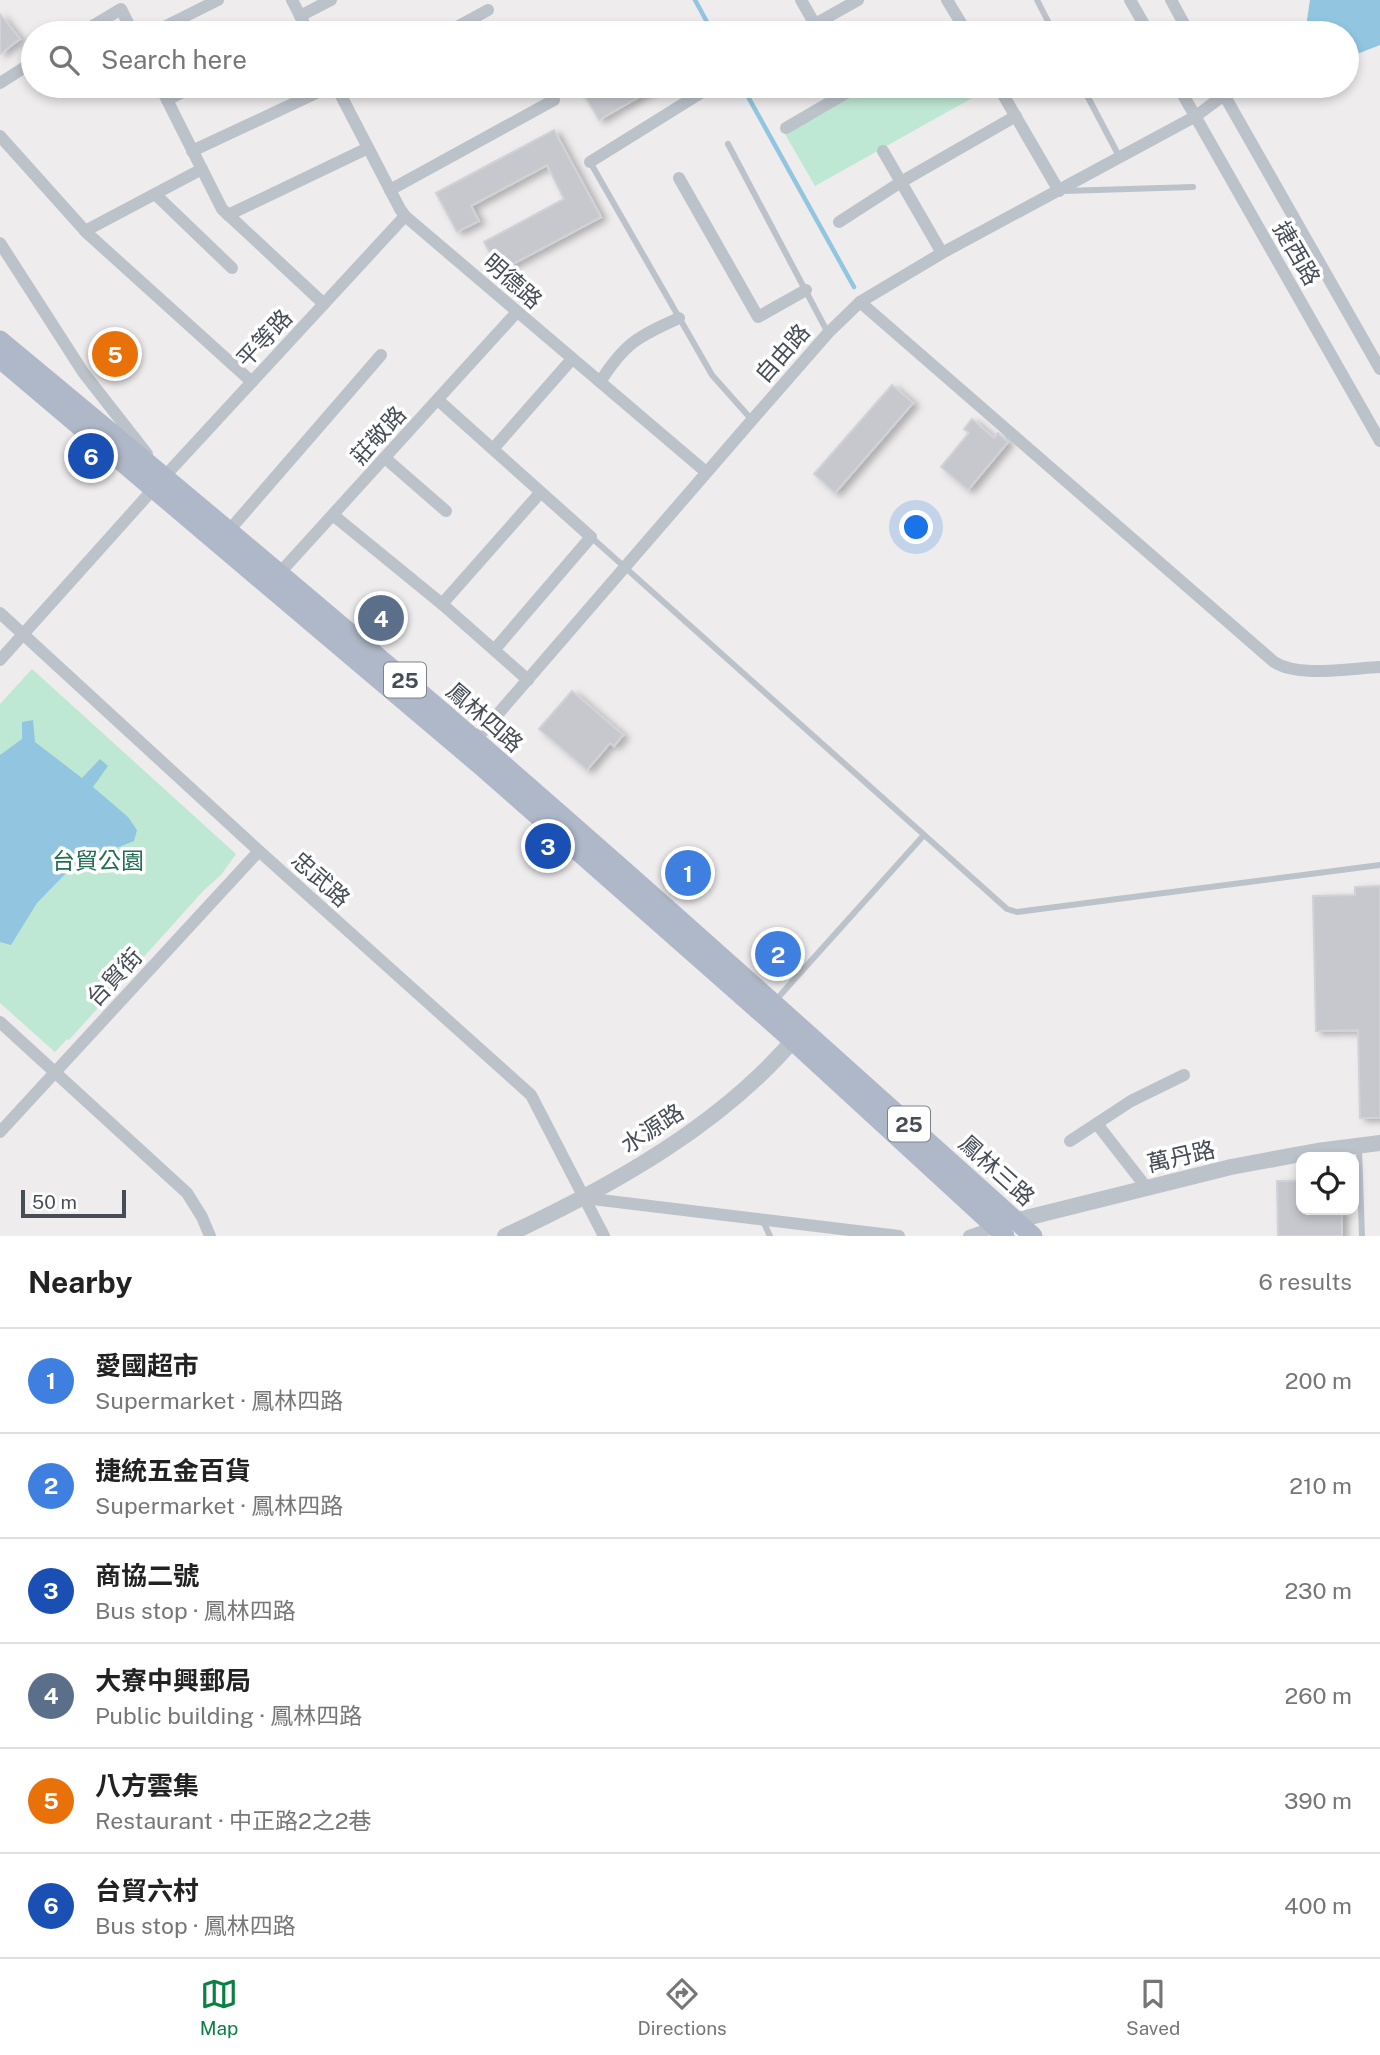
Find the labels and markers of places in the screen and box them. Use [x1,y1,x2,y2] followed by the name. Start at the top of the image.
[92,328,138,380] pin: 5
[68,430,114,482] pin: 6
[358,592,404,644] pin: 4
[525,820,571,872] pin: 3
[665,847,711,899] pin: 1
[755,928,801,980] pin: 2

